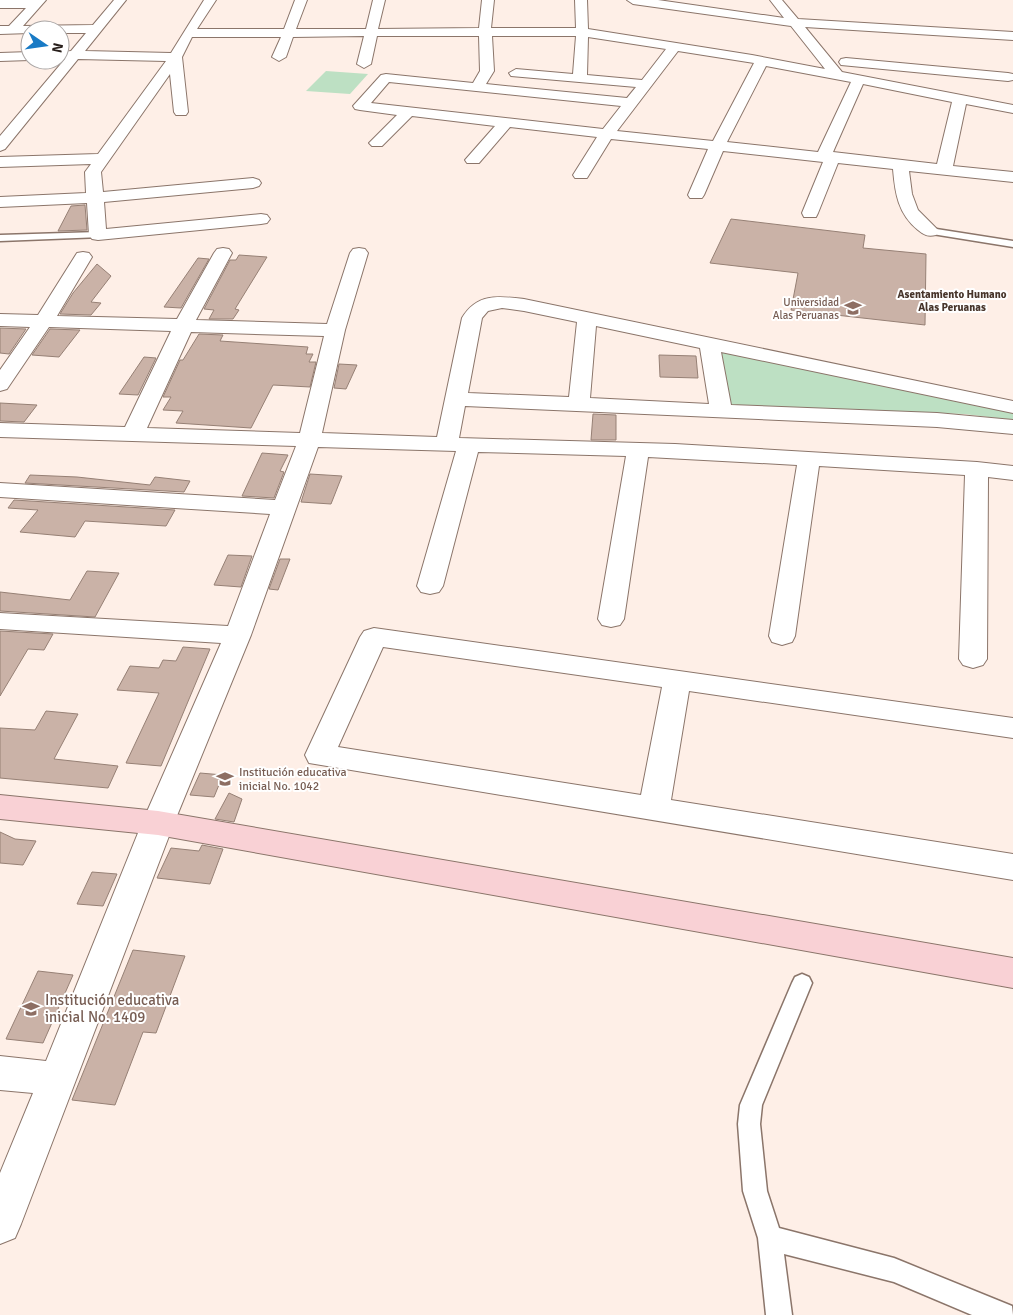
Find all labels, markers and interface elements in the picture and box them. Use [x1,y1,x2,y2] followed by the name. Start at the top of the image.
[20,20,70,70] north arrow
[48,41,67,54] text: N
[898,288,1007,314] district label: Asentamiento Humano Alas Peruanas
[773,296,839,322] place label: Universidad Alas Peruanas
[843,298,863,318] school or university icon: Universidad Alas Peruanas
[239,765,346,794] place label: Institución educativa inicial No. 1042
[215,769,235,789] school or university icon: Institución educativa inicial No. 1042
[45,991,179,1026] place label: Institución educativa inicial No. 1409
[21,999,41,1019] school or university icon: Institución educativa inicial No. 1409

